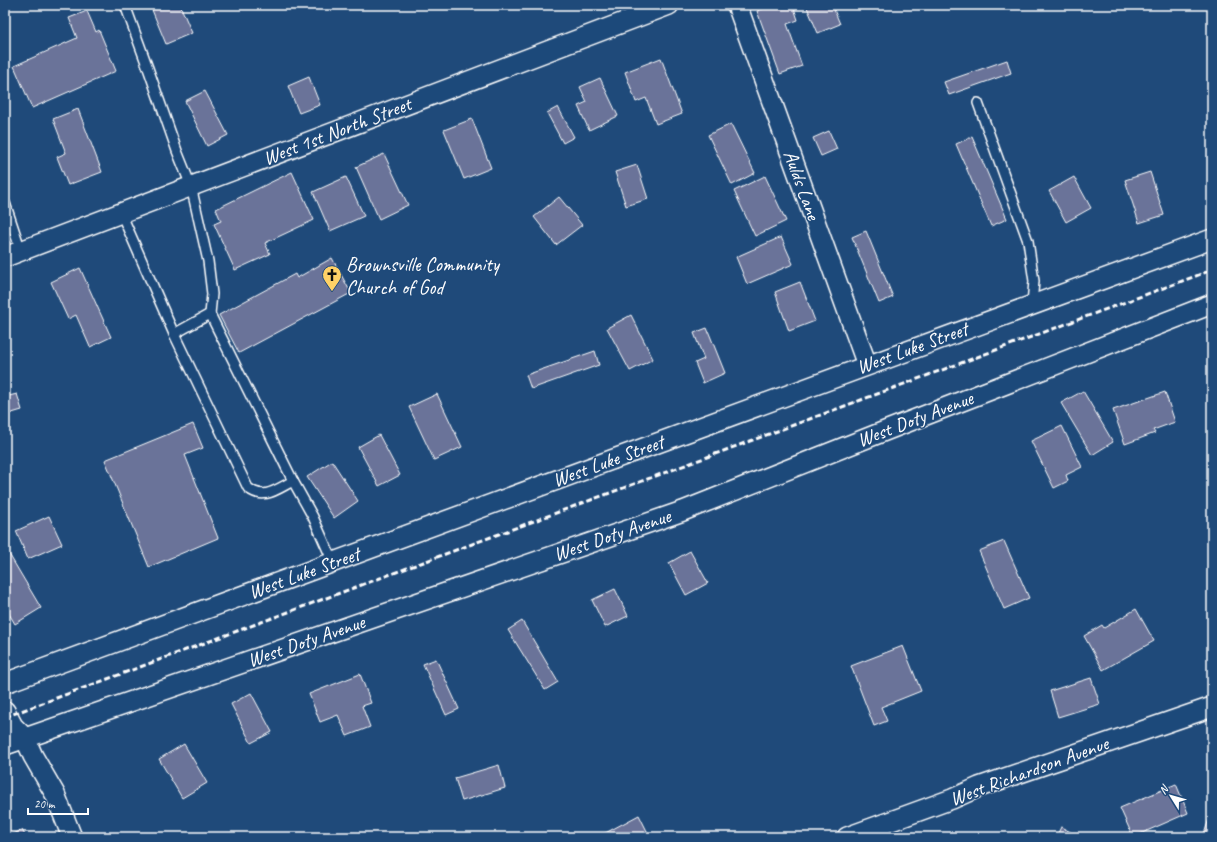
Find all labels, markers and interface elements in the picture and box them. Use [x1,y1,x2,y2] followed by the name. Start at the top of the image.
[259,90,417,171] street label: West 1st North Street
[778,147,827,225] street label: Aulds Lane
[346,252,501,300] place label: Brownsville Community Church of God
[321,264,343,292] church icon: Brownsville Community Church of God
[853,315,974,380] street label: West Luke Street
[853,385,978,453] street label: West Doty Avenue
[549,428,670,493] street label: West Luke Street
[550,503,675,567] street label: West Doty Avenue
[245,540,366,605] street label: West Luke Street
[244,609,369,673] street label: West Doty Avenue
[946,730,1113,811] street label: West Richardson Avenue
[1151,776,1191,816] north arrow
[1155,781,1172,797] text: N
[28,790,88,816] scale bar
[34,796,56,812] text: 20 m

